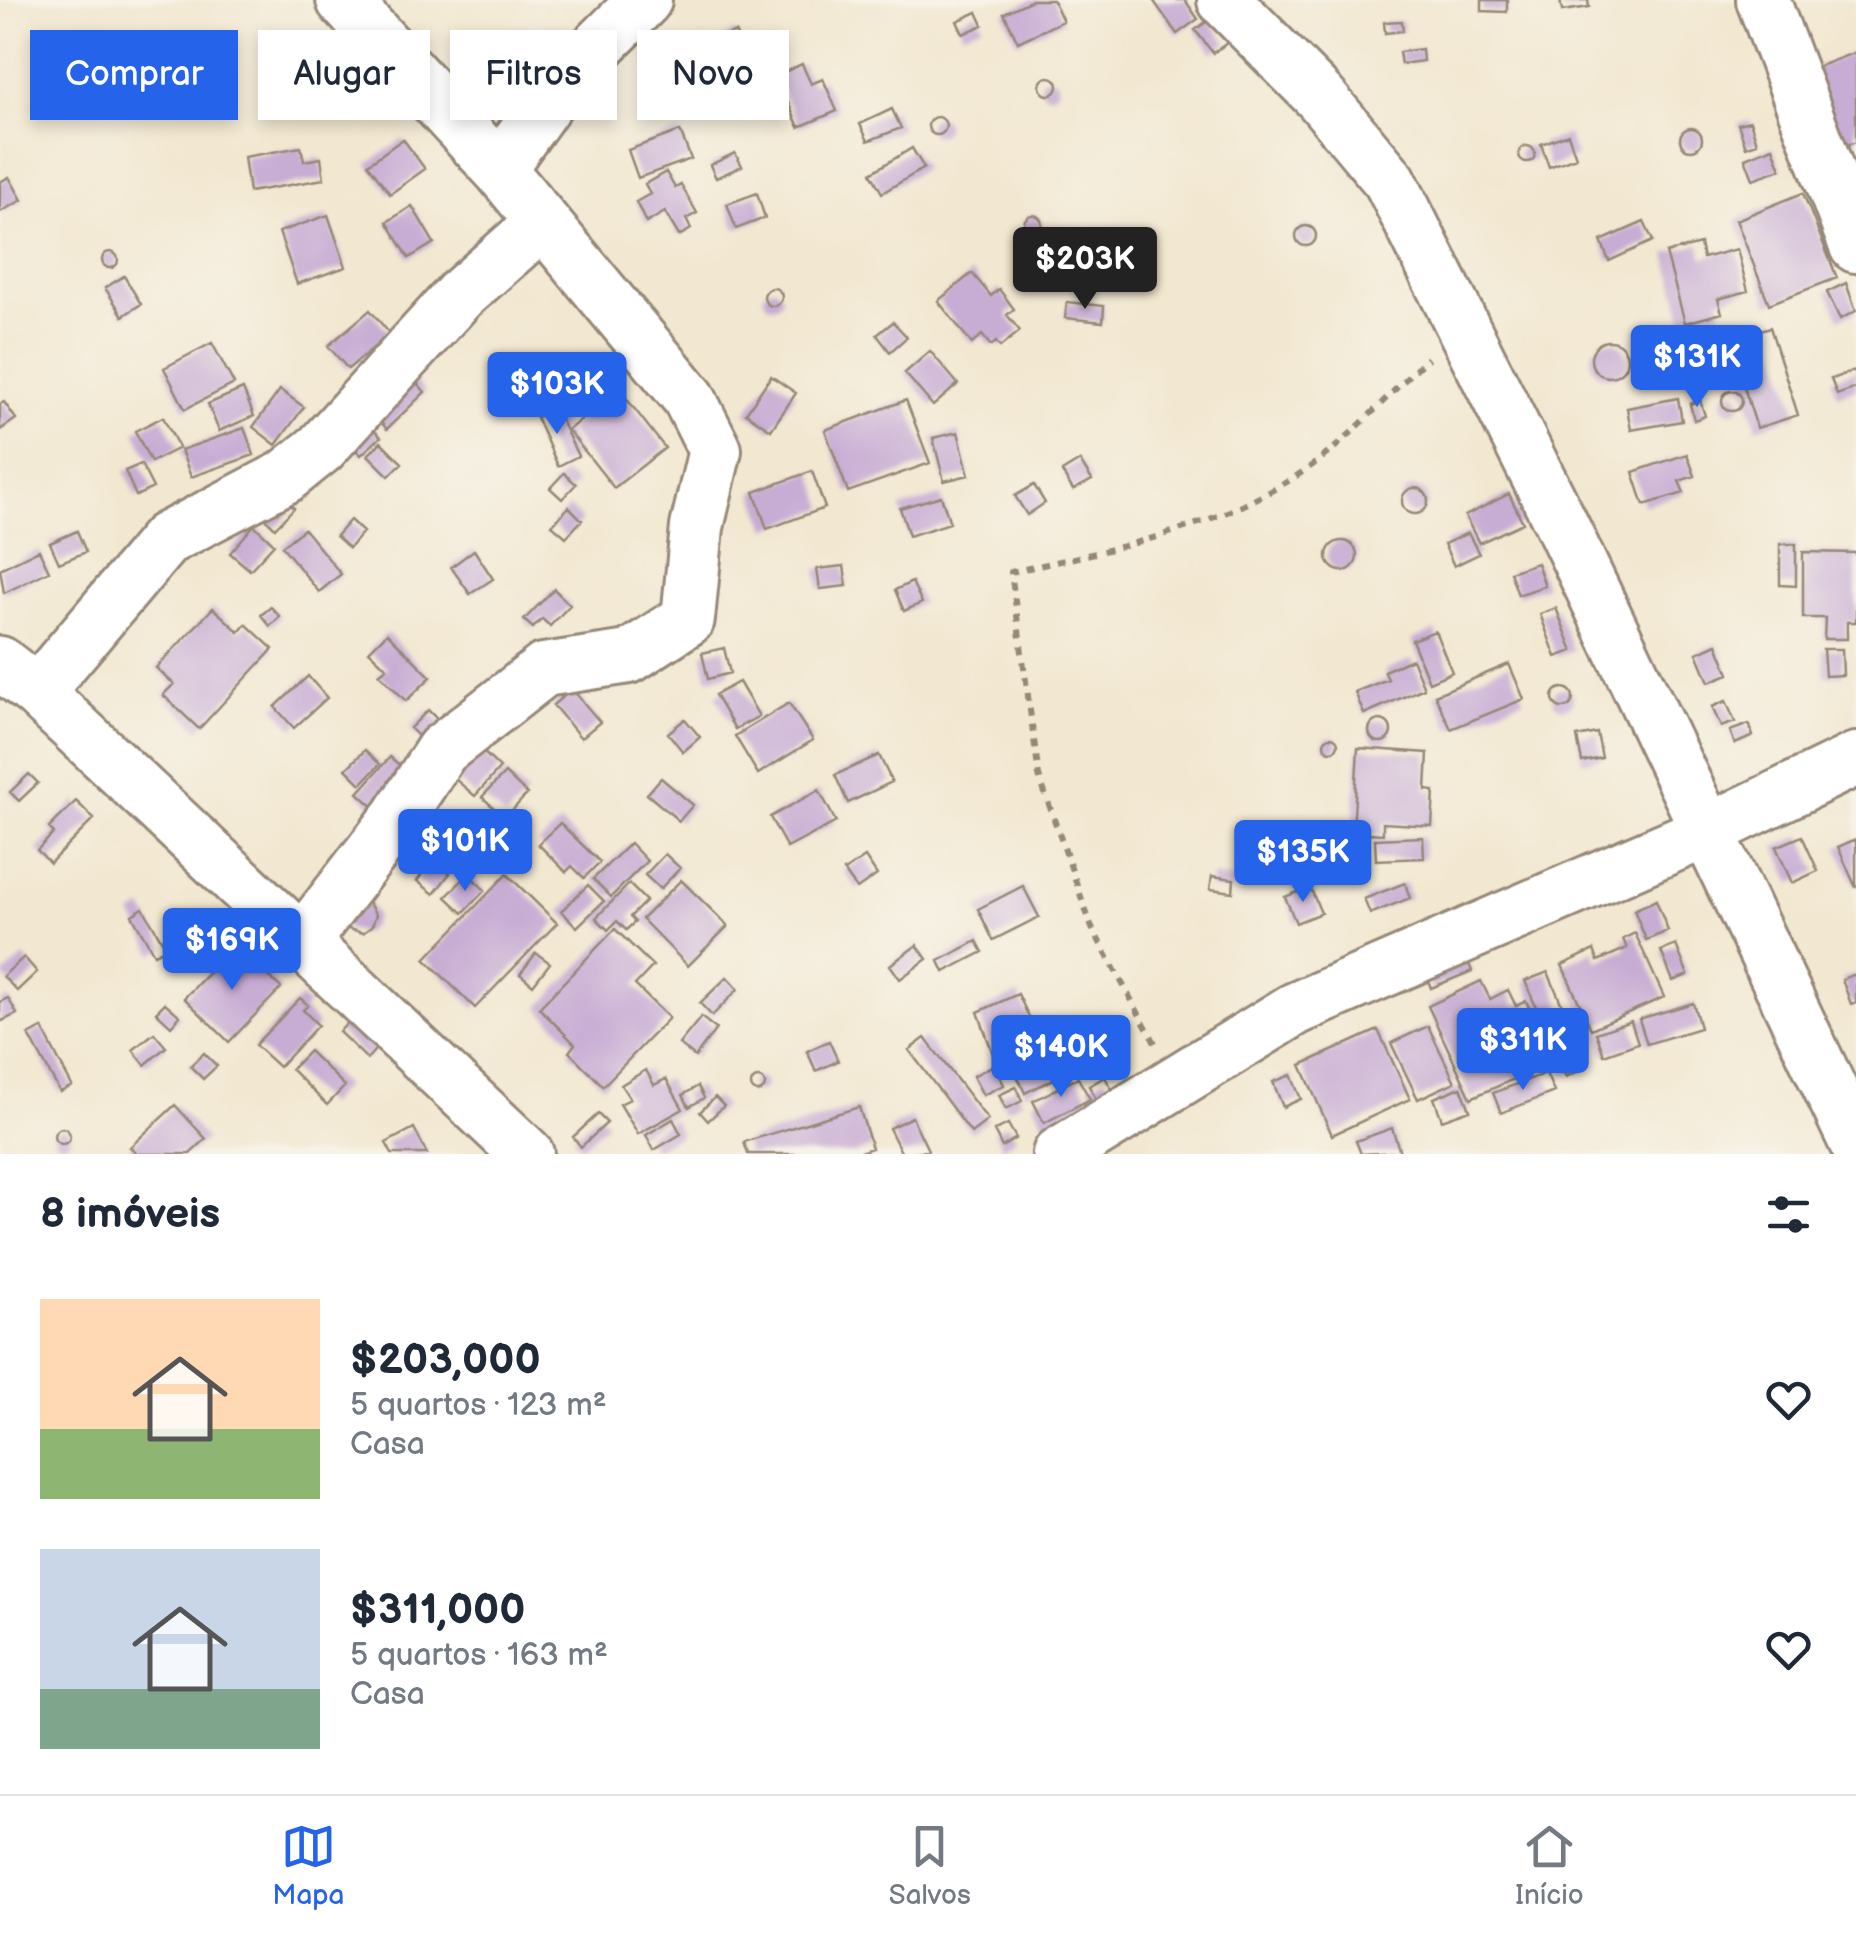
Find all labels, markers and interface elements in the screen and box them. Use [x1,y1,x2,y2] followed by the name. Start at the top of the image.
[30,30,238,120] chip: Comprar
[258,30,430,120] chip: Alugar
[450,30,617,120] chip: Filtros
[637,30,789,120] chip: Novo
[1015,227,1155,312] pin: $203K
[1035,240,1135,279] text: $203K
[1627,325,1767,410] pin: $131K
[1653,338,1741,377] text: $131K
[487,352,627,437] pin: $103K
[510,365,604,404] text: $103K
[395,809,535,894] pin: $101K
[1233,820,1373,905] pin: $135K
[420,822,510,861] text: $101K
[1256,833,1350,872] text: $135K
[162,908,302,993] pin: $169K
[185,921,279,960] text: $169K
[1453,1008,1593,1093] pin: $311K
[991,1015,1131,1100] pin: $140K
[1479,1021,1567,1060] text: $311K
[1013,1028,1109,1067] text: $140K
[1761,1187,1816,1242] icon: filters
[40,1189,220,1240] text: 8 imóveis
[350,1335,541,1386] text: $203,000
[120,1339,240,1459] icon: home
[1761,1372,1816,1427] icon: heart
[350,1386,606,1425] text: 5 quartos · 123 m²
[350,1425,425,1464] text: Casa
[350,1585,525,1636] text: $311,000
[120,1589,240,1709] icon: home
[1761,1622,1816,1677] icon: heart
[350,1636,608,1675] text: 5 quartos · 163 m²
[350,1675,425,1714] text: Casa
[272,1819,344,1912] tab: Mapa
[889,1819,971,1912] tab: Salvos
[1515,1819,1584,1912] tab: Início

